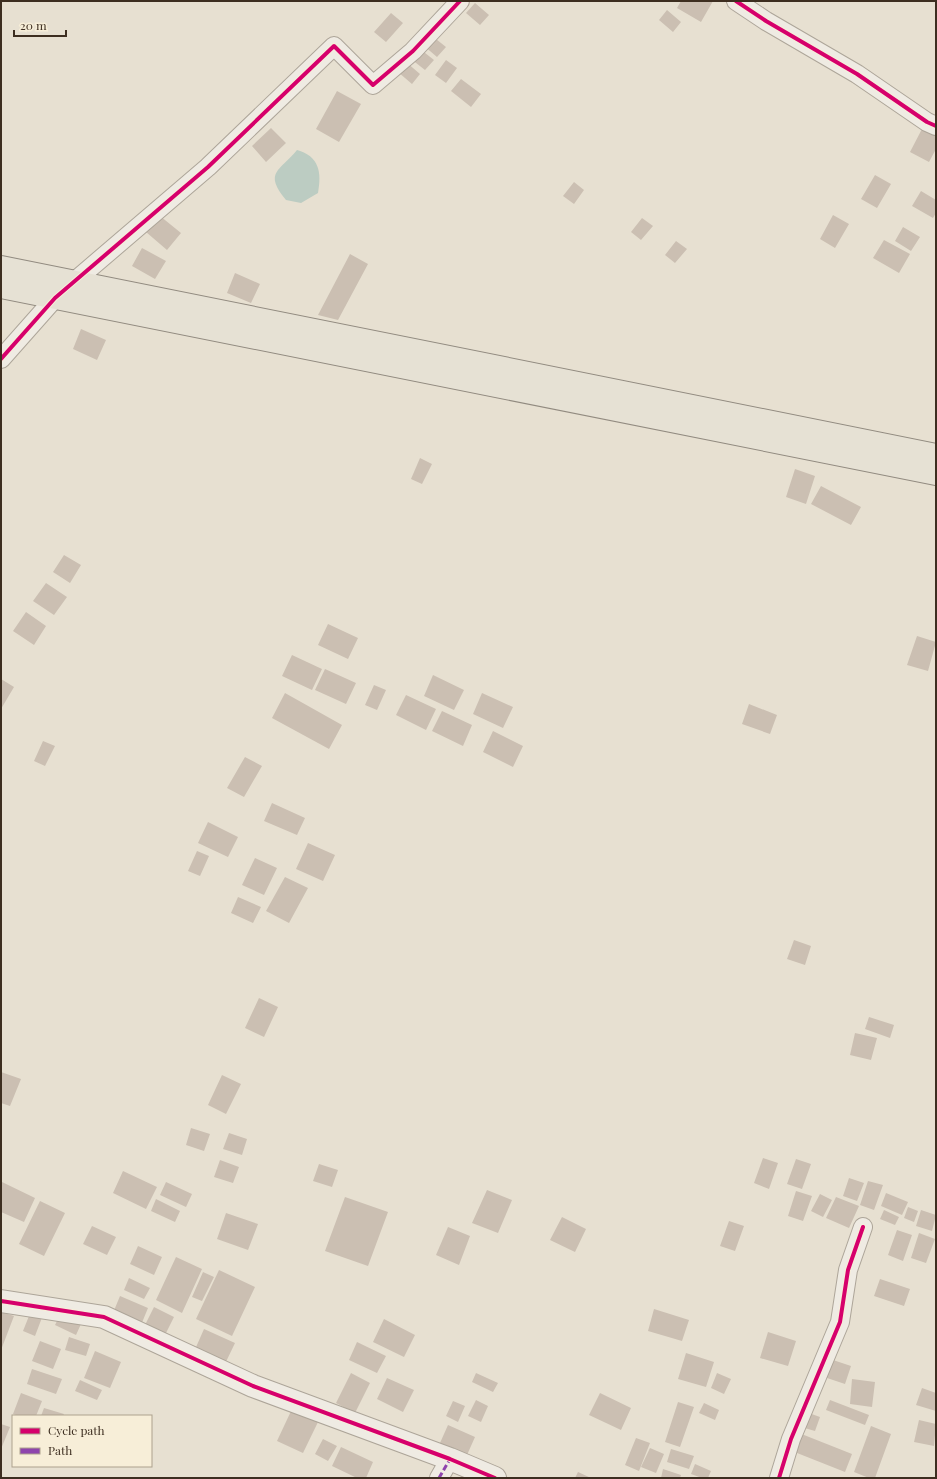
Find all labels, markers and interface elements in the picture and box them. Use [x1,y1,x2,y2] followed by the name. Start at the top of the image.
[14,12,66,38] scale bar
[20,17,47,33] text: 20 m
[12,1415,152,1467] legend
[48,1422,105,1438] text: Cycle path
[48,1442,72,1458] text: Path

